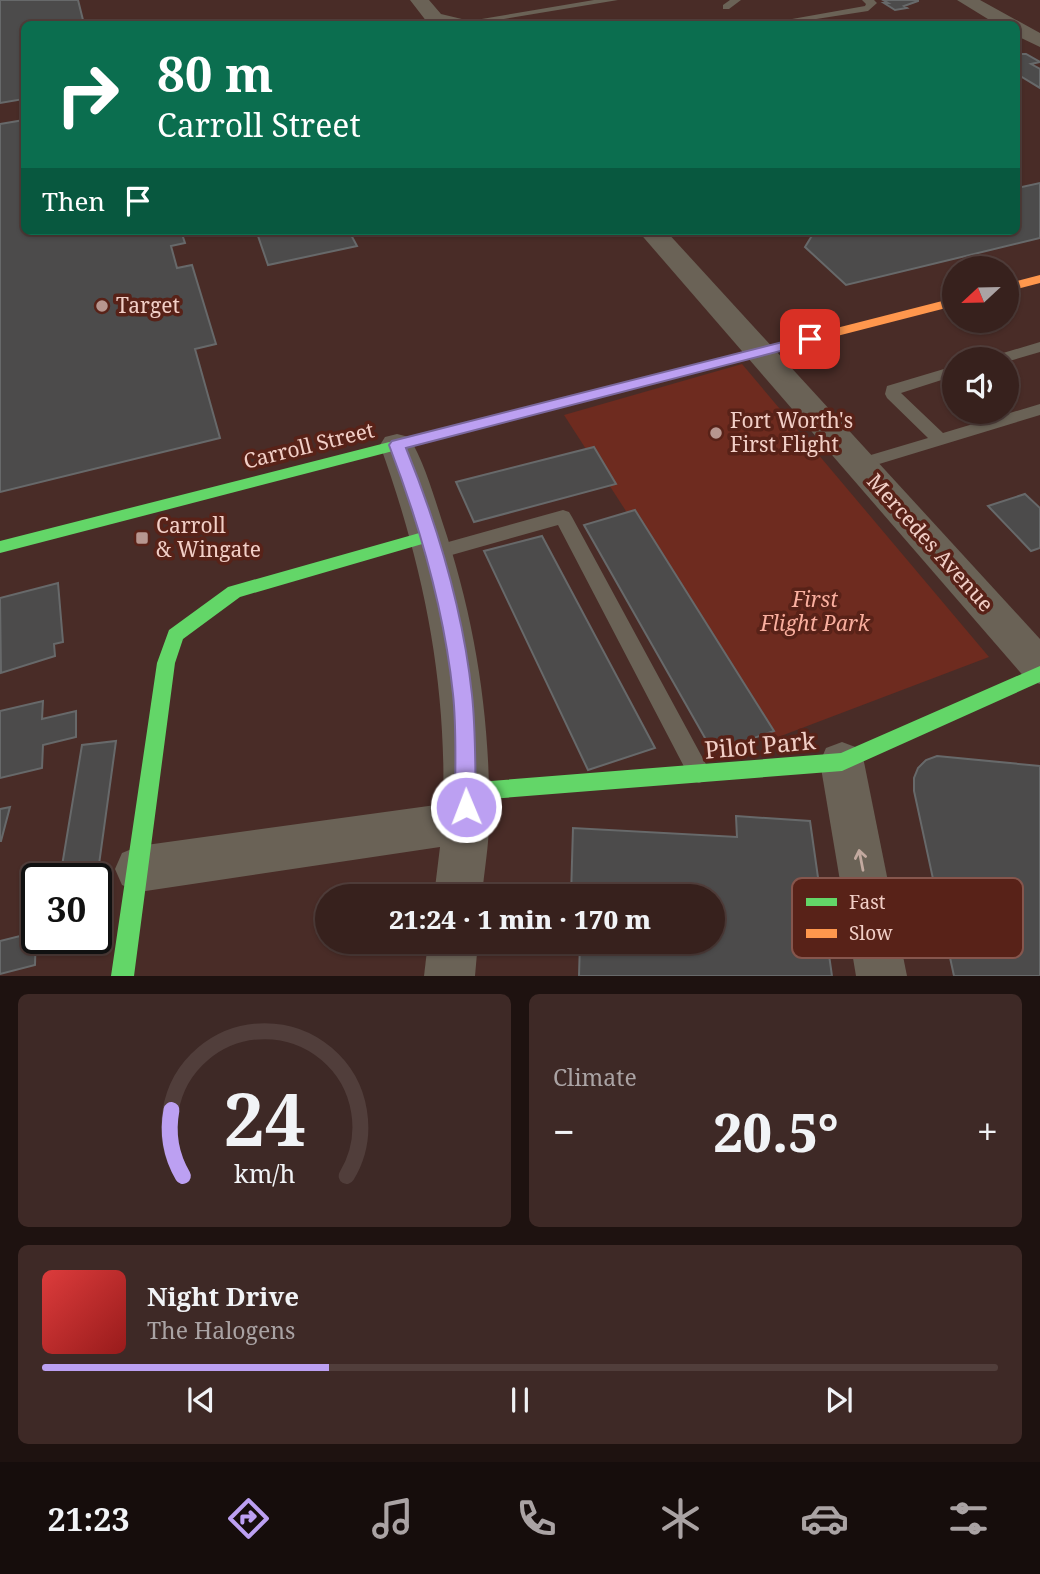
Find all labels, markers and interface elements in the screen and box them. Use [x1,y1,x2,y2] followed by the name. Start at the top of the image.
[157,40,273,106] text: 80 m
[42,49,133,140] icon: right
[157,103,361,146] text: Carroll Street
[119,182,157,220] icon: arrive
[42,183,105,219] text: Then
[942,256,1018,332] north arrow
[942,256,1019,424] map controls
[116,291,180,319] place label: Target
[94,298,110,314] marker: Target
[780,309,840,369] pin
[791,320,829,358] icon: arrive
[942,347,1019,424] button: sound
[730,406,853,458] place label: Fort Worth's First Flight
[241,415,377,475] street label: Carroll Street
[708,425,724,441] marker: Fort Worth's First Flight
[861,467,1000,617] street label: Mercedes Avenue
[156,511,261,563] place label: Carroll & Wingate
[134,530,150,546] marker: Carroll & Wingate
[759,585,871,637] park label: First Flight Park
[703,723,818,766] street label: Pilot Park
[429,770,503,844] position arrow
[853,849,867,872] one-way arrow
[21,863,112,954] speed limit sign: 30
[792,878,1023,958] legend
[849,889,886,915] text: Fast
[389,901,651,937] text: 21:24 · 1 min · 170 m
[849,920,893,946] text: Slow
[553,1061,637,1093] text: Climate
[223,1069,306,1168] text: 24
[713,1096,839,1167] text: 20.5°
[553,1105,575,1157] text: −
[977,1105,998,1157] text: +
[234,1156,295,1190] text: km/h
[147,1278,299,1314] text: Night Drive
[147,1314,295,1346] text: The Halogens
[182,1381,220,1419] icon: previous
[501,1381,539,1419] icon: pause
[820,1381,858,1419] icon: next
[224,1494,273,1543] icon: directions
[368,1494,417,1543] icon: music
[512,1494,561,1543] icon: phone
[656,1494,705,1543] icon: climate
[800,1494,849,1543] icon: car
[944,1494,993,1543] icon: filters
[47,1497,129,1540] text: 21:23

